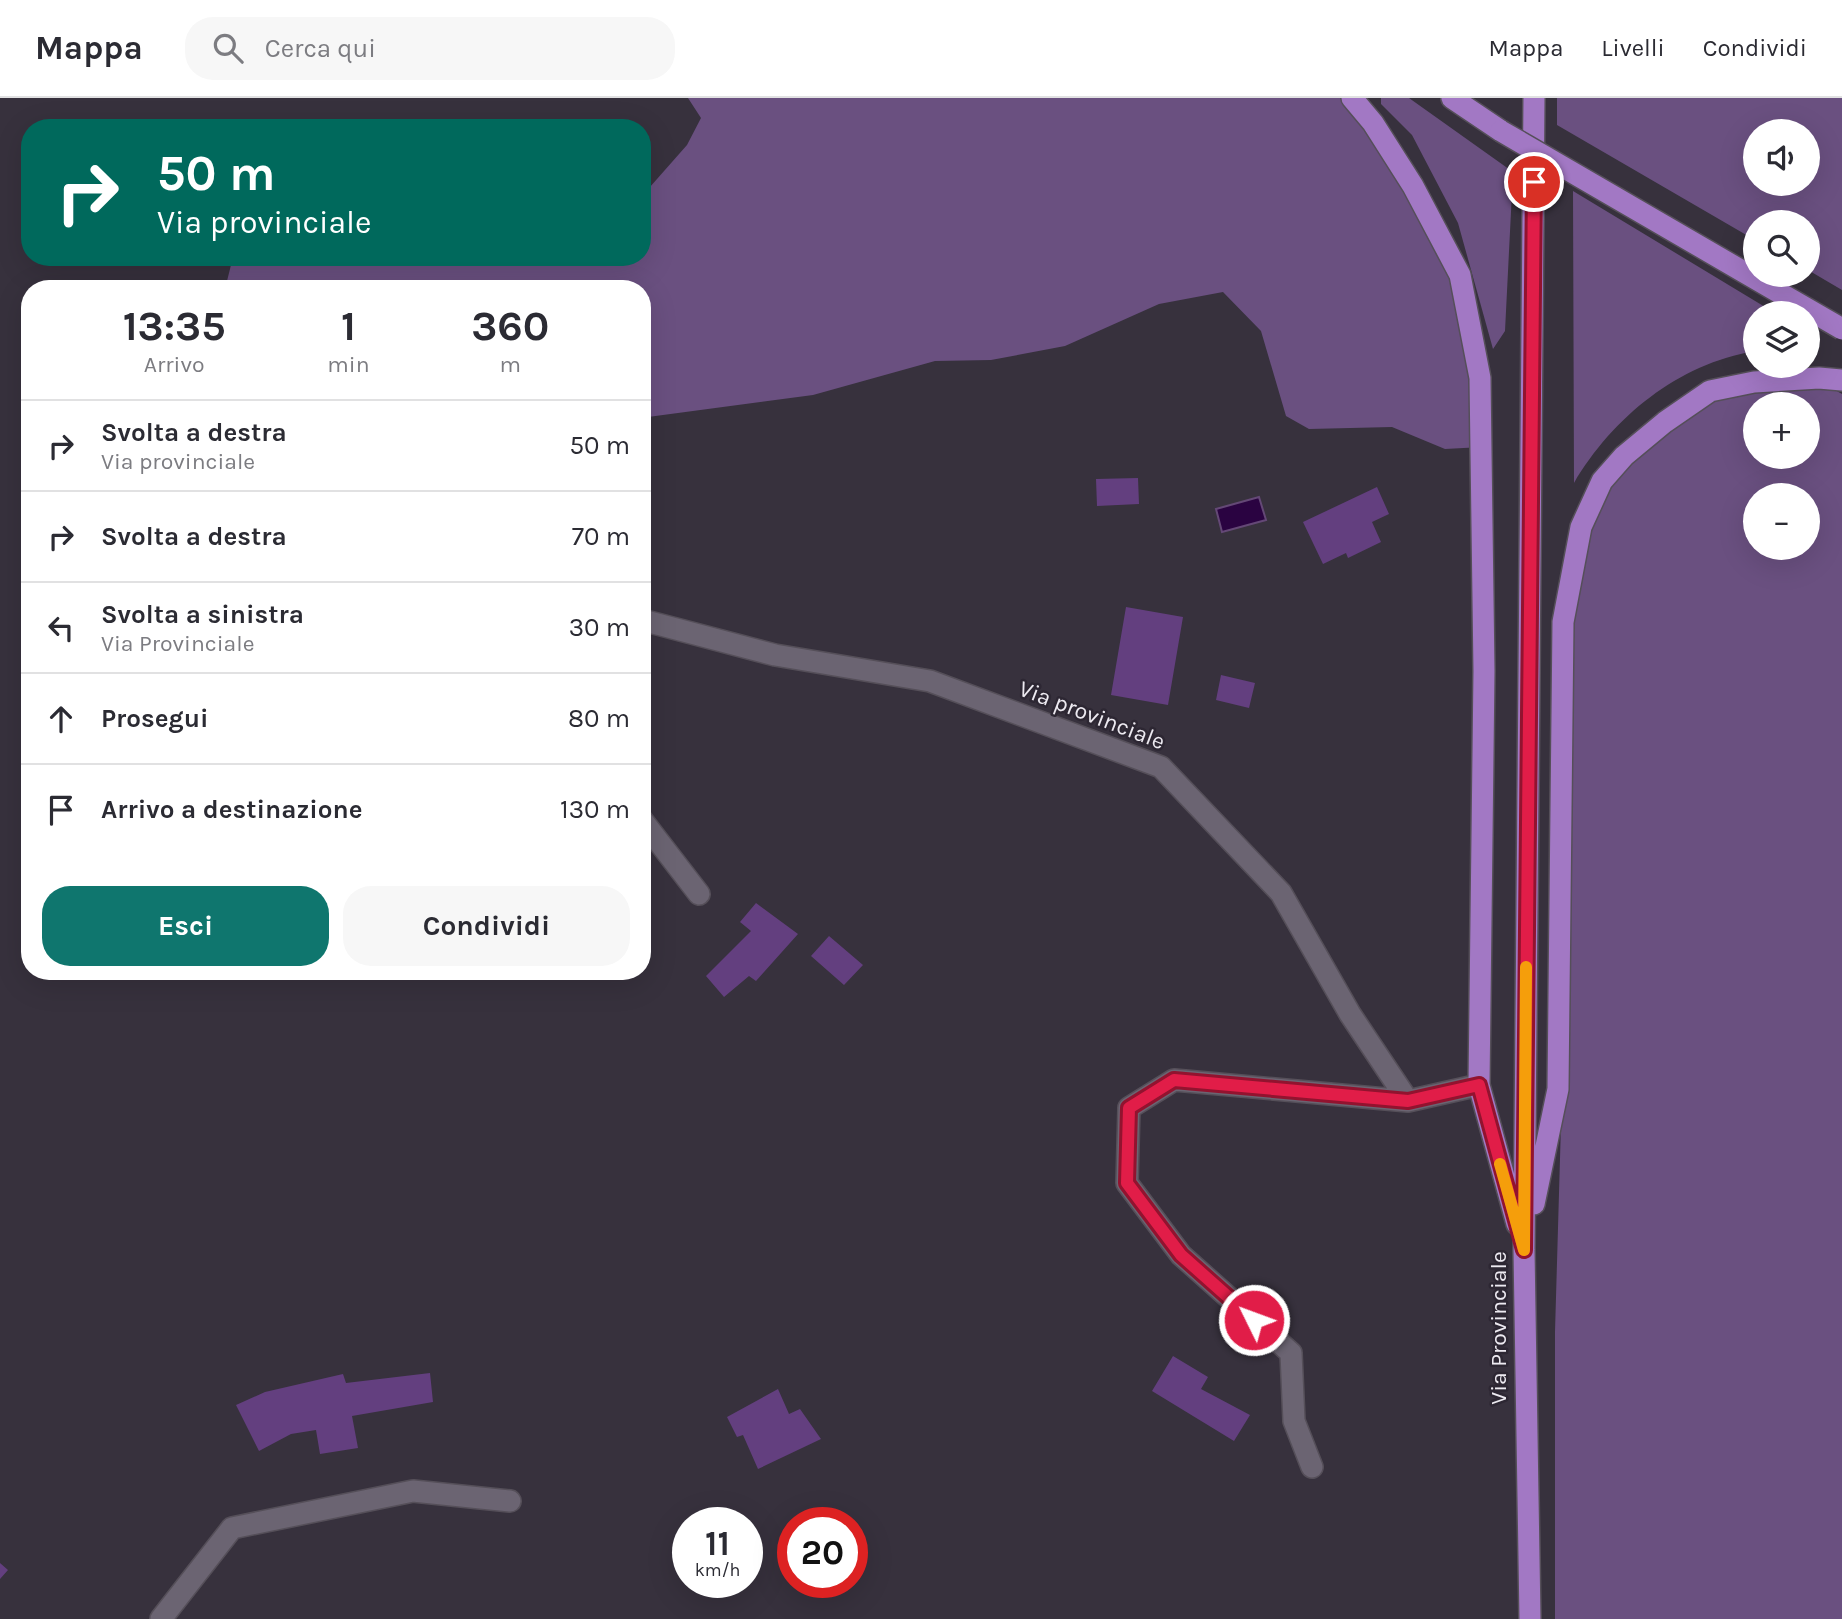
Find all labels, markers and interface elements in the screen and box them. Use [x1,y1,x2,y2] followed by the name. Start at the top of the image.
[185,17,675,80] search box
[35,29,143,67] text: Mappa
[209,29,247,67] icon: search
[265,33,376,64] text: Cerca qui
[1489,34,1563,62] text: Mappa
[1601,34,1665,62] text: Livelli
[1703,34,1807,62] text: Condividi
[1743,119,1820,560] map controls
[1743,119,1820,196] button: sound
[157,145,275,202] text: 50 m
[42,147,133,238] icon: right
[1504,152,1564,212] pin
[1515,163,1553,201] icon: arrive
[157,204,372,241] text: Via provinciale
[1743,210,1820,287] button: search
[123,301,226,351] text: 13:35
[341,301,356,351] text: 1
[471,301,549,351] text: 360
[1743,301,1820,378] button: layers
[144,351,205,378] text: Arrivo
[327,351,370,378] text: min
[500,351,521,378] text: m
[1743,392,1820,469] button: +
[101,417,287,448] text: Svolta a destra
[42,427,80,465] icon: right
[569,430,630,461] text: 50 m
[101,448,255,475] text: Via provinciale
[1743,483,1820,560] button: −
[42,518,80,556] icon: right
[101,521,287,552] text: Svolta a destra
[572,521,630,552] text: 70 m
[101,599,304,630] text: Svolta a sinistra
[42,609,80,647] icon: left
[569,612,630,643] text: 30 m
[101,630,254,657] text: Via Provinciale
[1015,675,1169,755] street label: Via provinciale
[42,700,80,738] icon: ahead
[101,703,208,734] text: Prosegui
[568,703,630,734] text: 80 m
[42,791,80,829] icon: arrive
[101,794,363,825] text: Arrivo a destinazione
[560,794,630,825] text: 130 m
[42,886,329,966] button: Esci
[343,886,630,966] button: Condividi
[1485,1251,1512,1405] street label: Via Provinciale
[1217,1283,1291,1357] position arrow
[777,1507,868,1598] speed limit sign: 20
[705,1523,730,1564] text: 11
[695,1559,740,1581] text: km/h

